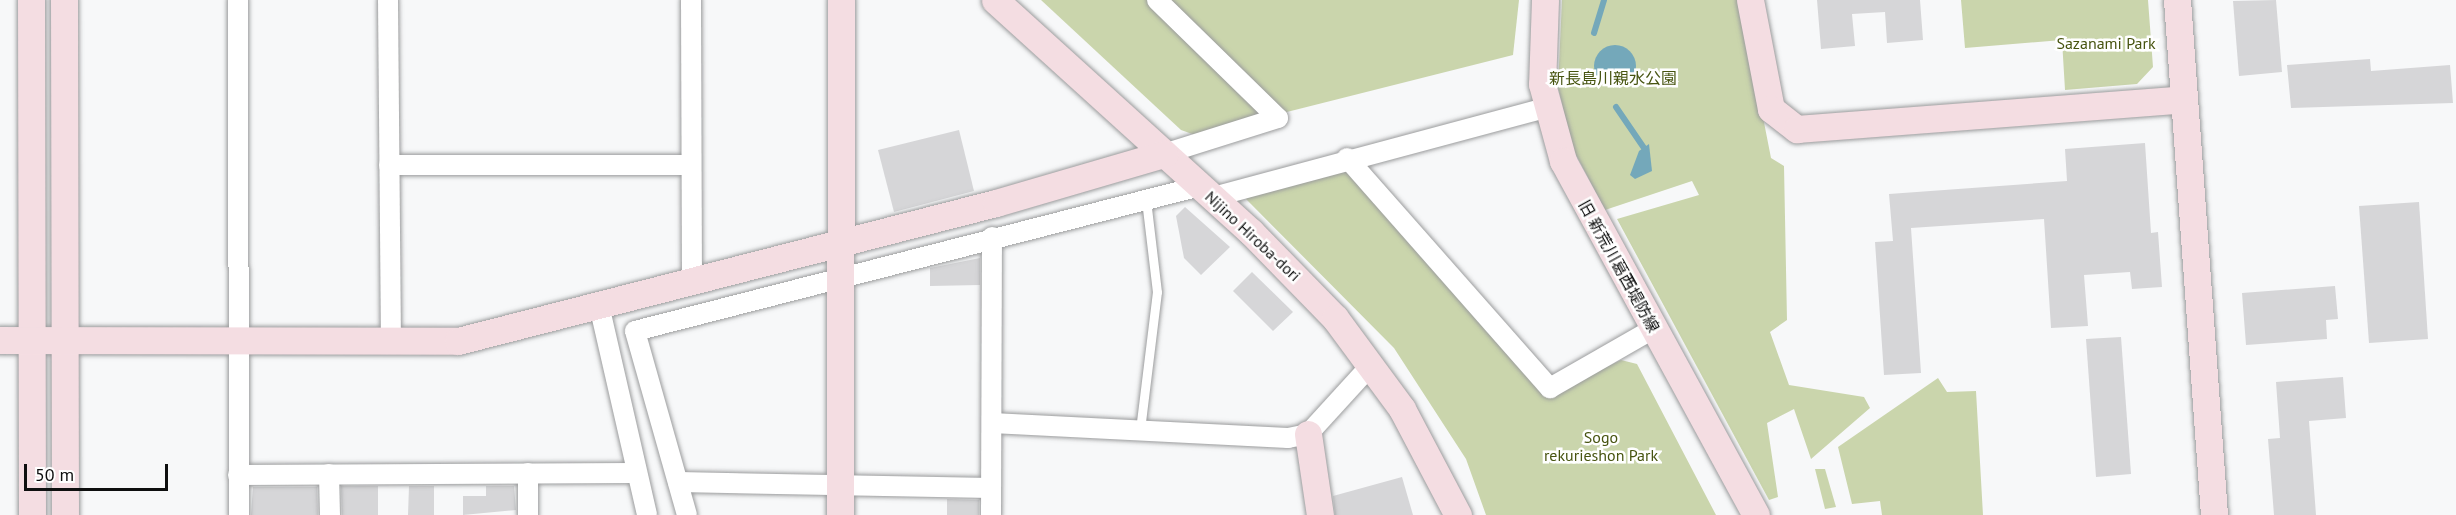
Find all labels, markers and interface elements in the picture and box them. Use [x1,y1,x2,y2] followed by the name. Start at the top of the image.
[2056,33,2156,53] park label: Sazanami Park
[1549,68,1677,88] park label: 新長島川親水公園
[1201,187,1305,285] street label: Nijino Hiroba-dori
[1575,197,1663,335] street label: 旧 新荒川葛西堤防線
[1544,427,1658,465] park label: Sogo rekurieshon Park
[27,452,171,490] scale bar
[35,463,74,486] text: 50 m

